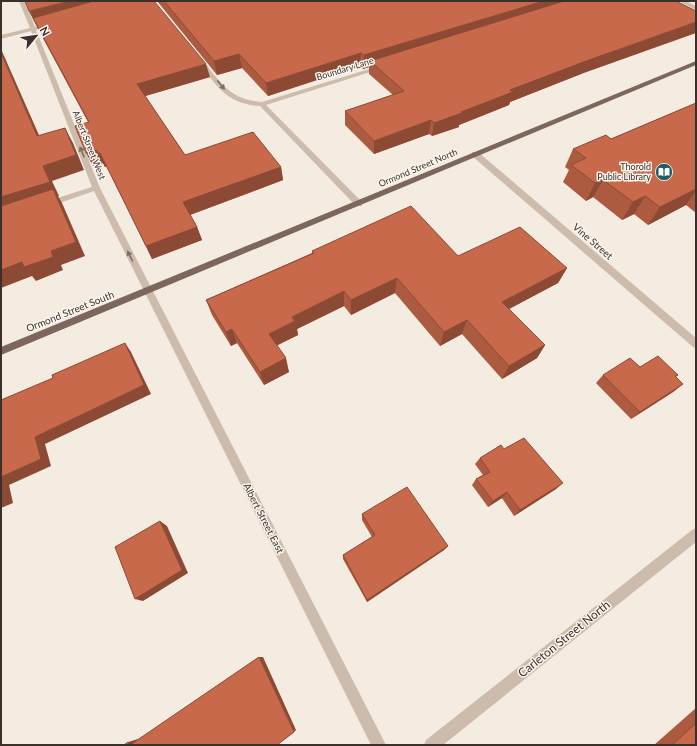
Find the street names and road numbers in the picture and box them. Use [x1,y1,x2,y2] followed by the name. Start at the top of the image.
[315,55,375,82] street label: Boundary Lane
[71,109,109,182] street label: Albert Street West
[377,146,459,189] street label: Ormond Street North
[571,220,616,262] street label: Vine Street
[24,288,116,334] street label: Ormond Street South
[241,481,287,556] street label: Albert Street East
[515,597,613,680] street label: Carleton Street North

